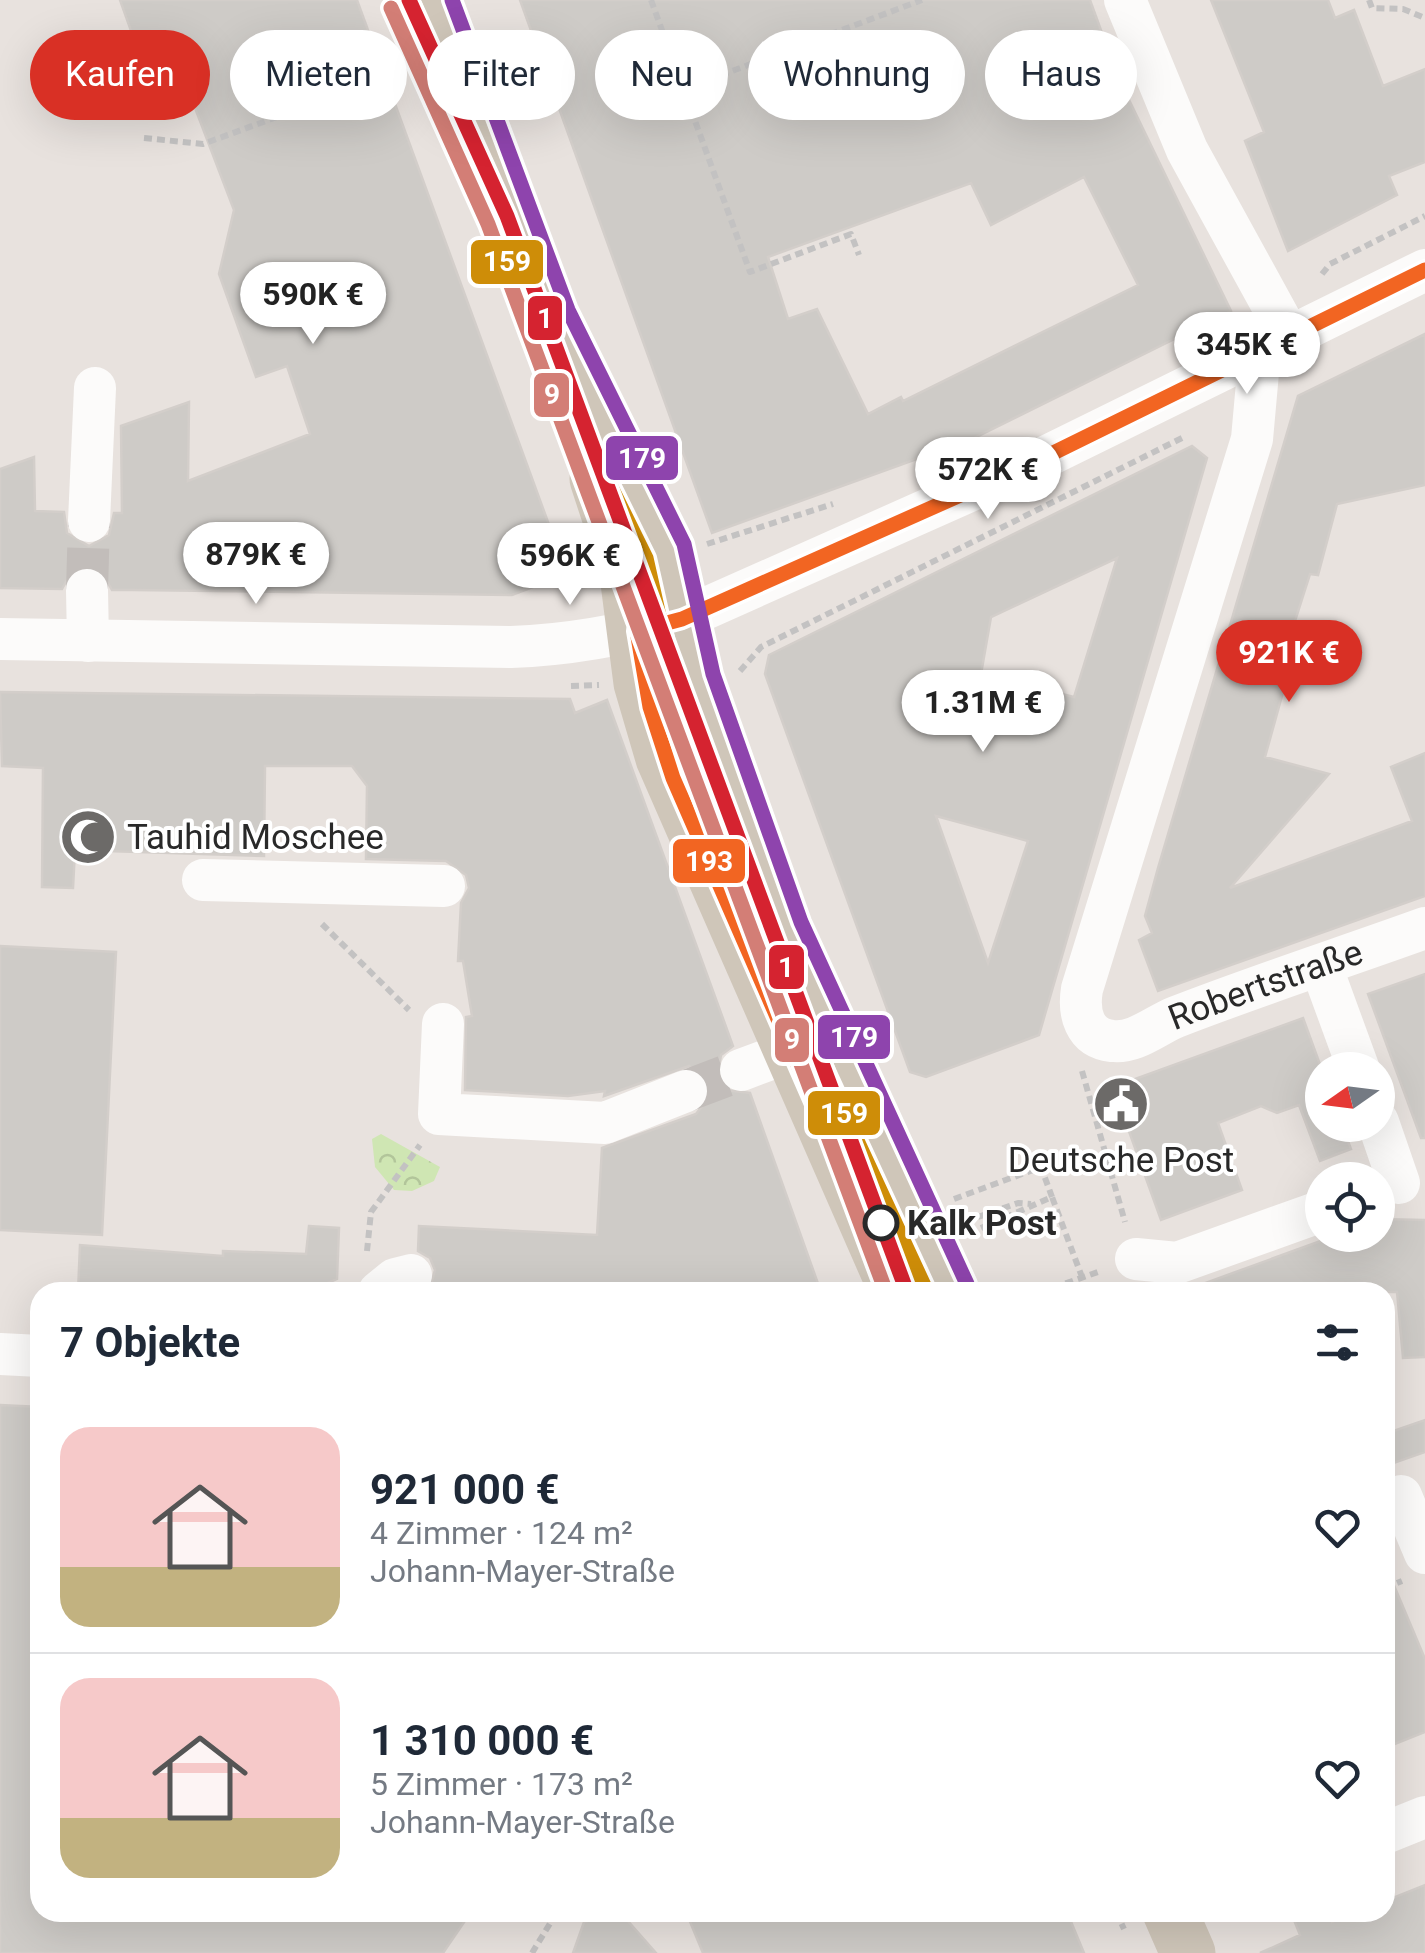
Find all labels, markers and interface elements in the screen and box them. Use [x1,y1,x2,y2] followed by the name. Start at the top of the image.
[30,30,210,120] chip: Kaufen
[230,30,407,120] chip: Mieten
[427,30,575,120] chip: Filter
[595,30,728,120] chip: Neu
[748,30,965,120] chip: Wohnung
[985,30,1137,120] chip: Haus
[469,238,545,286] line badge: 159
[483,245,531,278] text: 159
[232,262,394,347] pin: 590K €
[262,275,364,313] text: 590K €
[526,294,564,342] line badge: 1
[537,302,553,335] text: 1
[1166,312,1328,397] pin: 345K €
[1196,325,1298,363] text: 345K €
[532,371,571,419] line badge: 9
[544,378,560,411] text: 9
[604,434,680,482] line badge: 179
[907,437,1069,522] pin: 572K €
[618,442,666,475] text: 179
[937,450,1039,488] text: 572K €
[175,522,337,607] pin: 879K €
[489,523,651,608] pin: 596K €
[205,535,307,573] text: 879K €
[519,536,621,574] text: 596K €
[1208,620,1370,705] pin: 921K €
[1238,633,1340,671] text: 921K €
[891,670,1075,755] pin: 1.31M €
[924,683,1042,721] text: 1.31M €
[58,807,118,867] mosque icon: Tauhid Moschee
[127,817,384,858] place label: Tauhid Moschee
[671,837,747,885] line badge: 193
[685,845,733,878] text: 193
[1163,931,1368,1038] street label: Robertstraße
[767,943,806,991] line badge: 1
[778,951,794,984] text: 1
[816,1013,892,1061] line badge: 179
[773,1016,811,1064] line badge: 9
[830,1021,878,1054] text: 179
[784,1023,800,1056] text: 9
[1305,1052,1395,1142] north arrow
[1305,1052,1395,1252] map controls
[1091,1074,1151,1134] public building icon: Deutsche Post
[806,1089,882,1137] line badge: 159
[820,1097,868,1130] text: 159
[1008,1140,1234,1181] place label: Deutsche Post
[1305,1162,1395,1252] button: locate
[907,1203,1057,1244] place label: Kalk Post
[864,1206,898,1240] marker: Kalk Post
[1310,1315,1365,1370] icon: filters
[60,1318,240,1367] text: 7 Objekte
[370,1465,560,1514] text: 921 000 €
[140,1467,260,1587] icon: home
[1310,1500,1365,1555] icon: heart
[370,1514,633,1552] text: 4 Zimmer · 124 m²
[370,1552,675,1590] text: Johann-Mayer-Straße
[370,1716,594,1765] text: 1 310 000 €
[140,1718,260,1838] icon: home
[1310,1751,1365,1806] icon: heart
[370,1765,633,1803] text: 5 Zimmer · 173 m²
[370,1803,675,1841] text: Johann-Mayer-Straße

